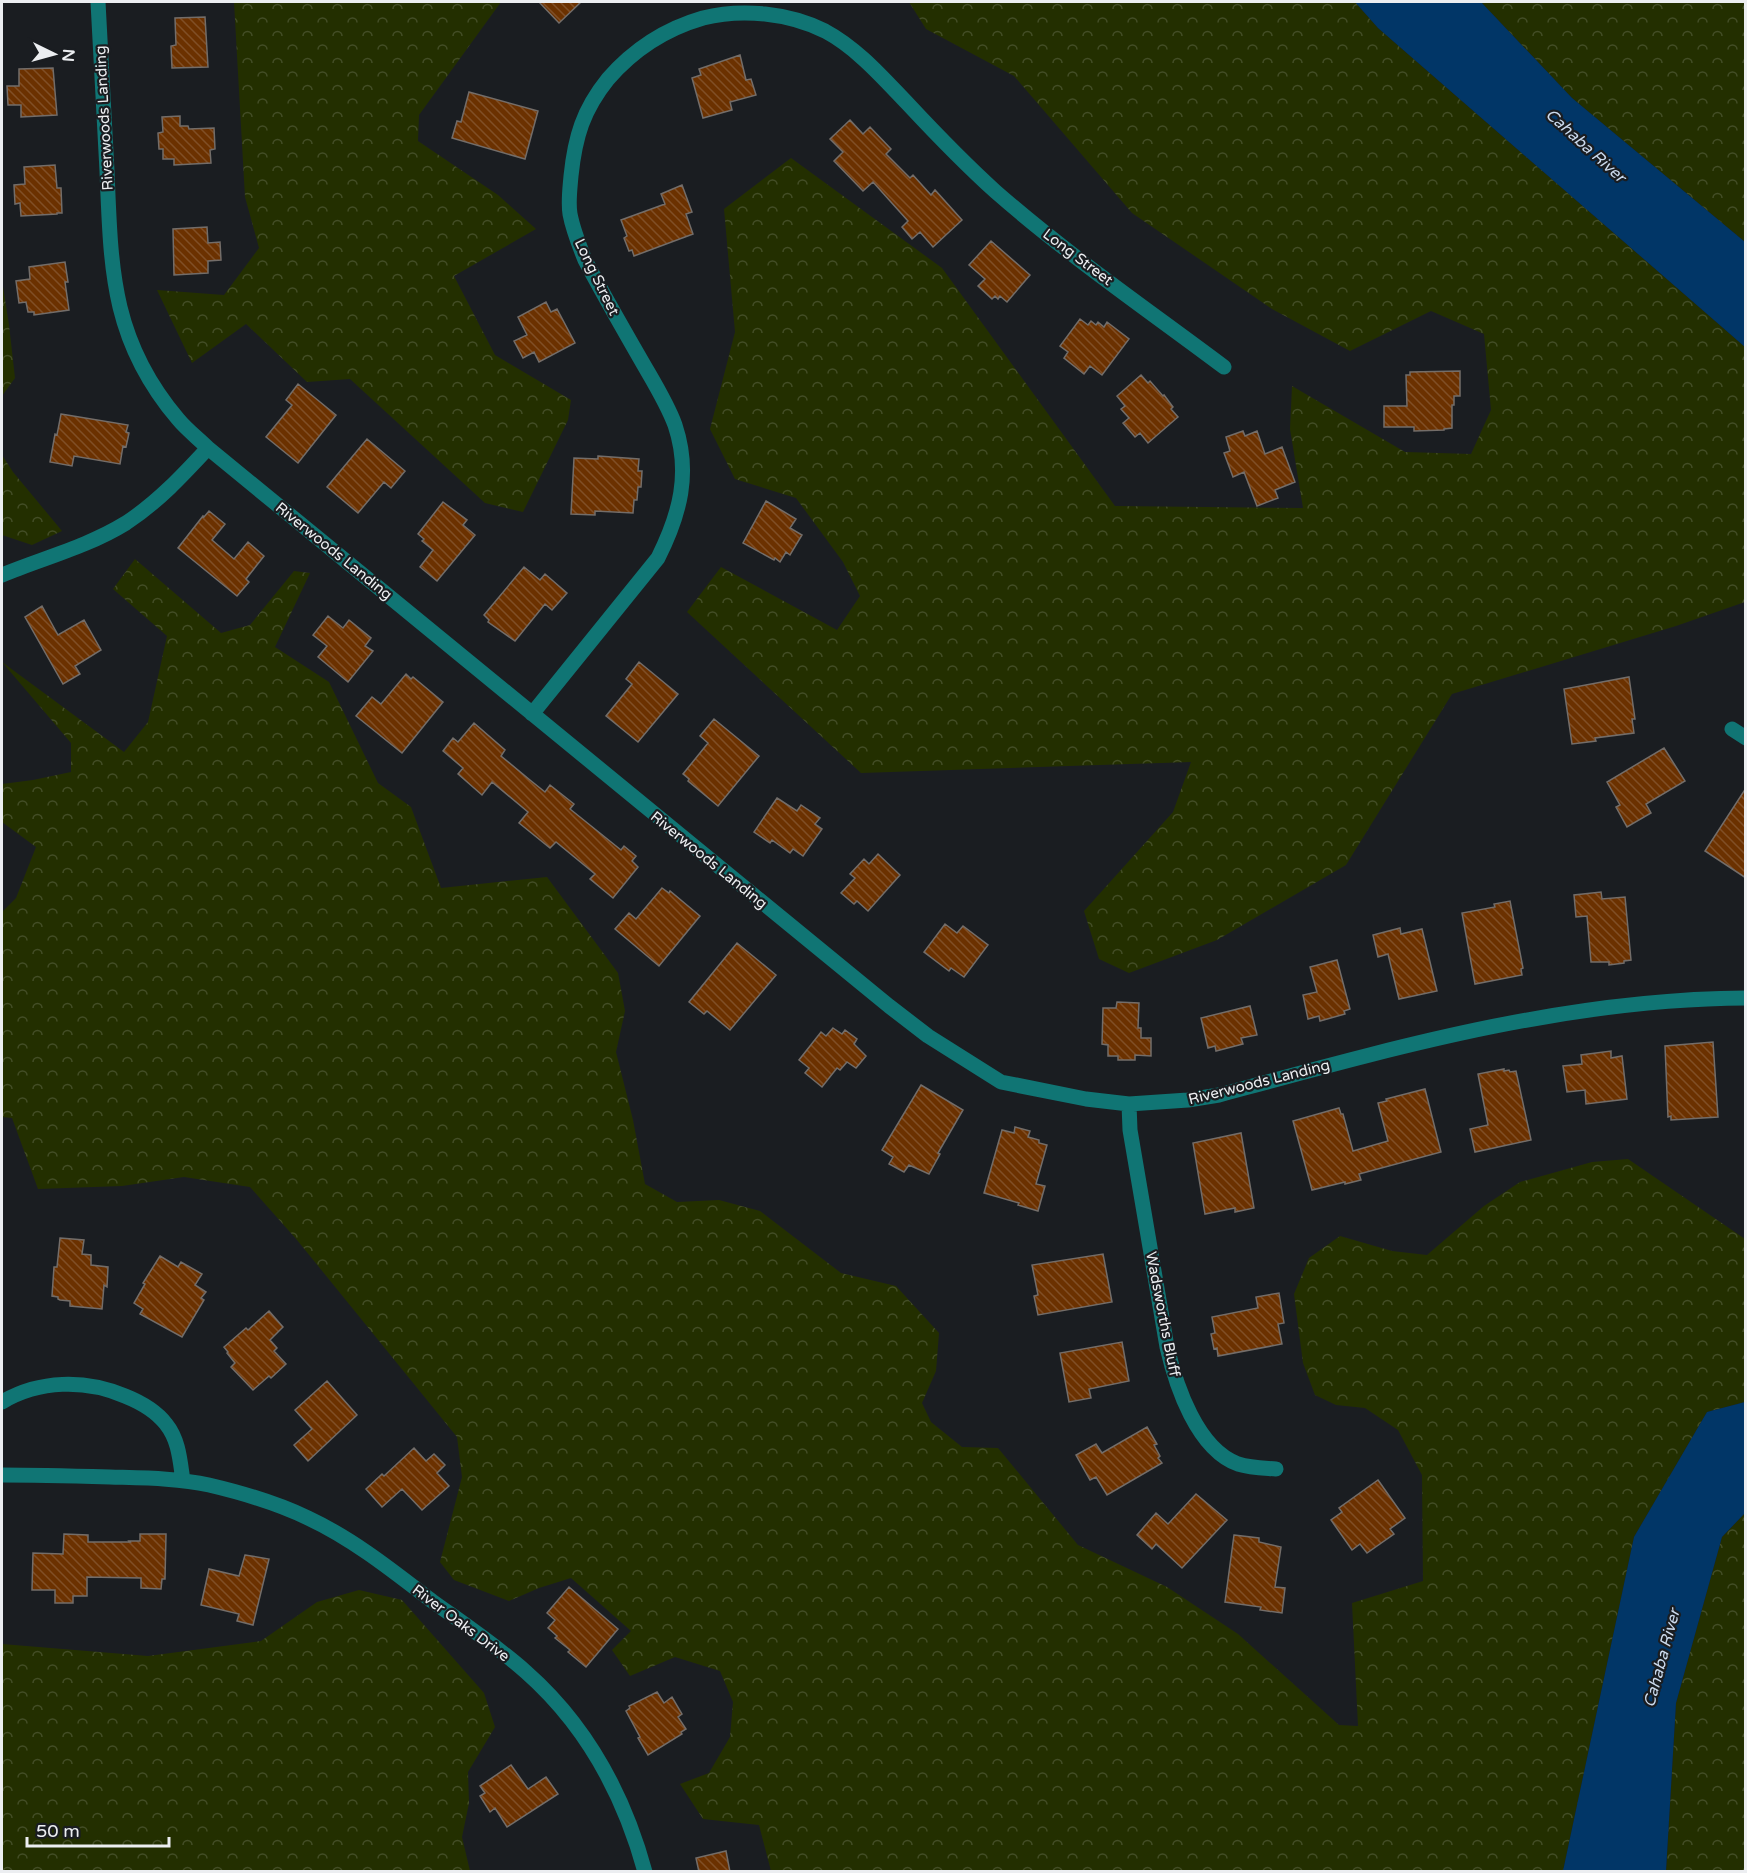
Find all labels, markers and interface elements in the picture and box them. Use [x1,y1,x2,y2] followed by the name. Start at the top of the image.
[24,24,84,84] north arrow
[91,45,117,191] street label: Riverwoods Landing
[57,48,78,62] text: N
[1541,105,1631,188] water label: Cahaba River
[1039,225,1117,289] street label: Long Street
[571,236,623,319] street label: Long Street
[272,498,396,604] street label: Riverwoods Landing
[647,807,771,913] street label: Riverwoods Landing
[1186,1056,1332,1108] street label: Riverwoods Landing
[1142,1250,1184,1378] street label: Wadsworths Bluff
[409,1581,513,1665] street label: River Oaks Drive
[1639,1605,1685,1710] water label: Cahaba River
[27,1810,170,1848] scale bar
[36,1820,80,1842] text: 50 m

